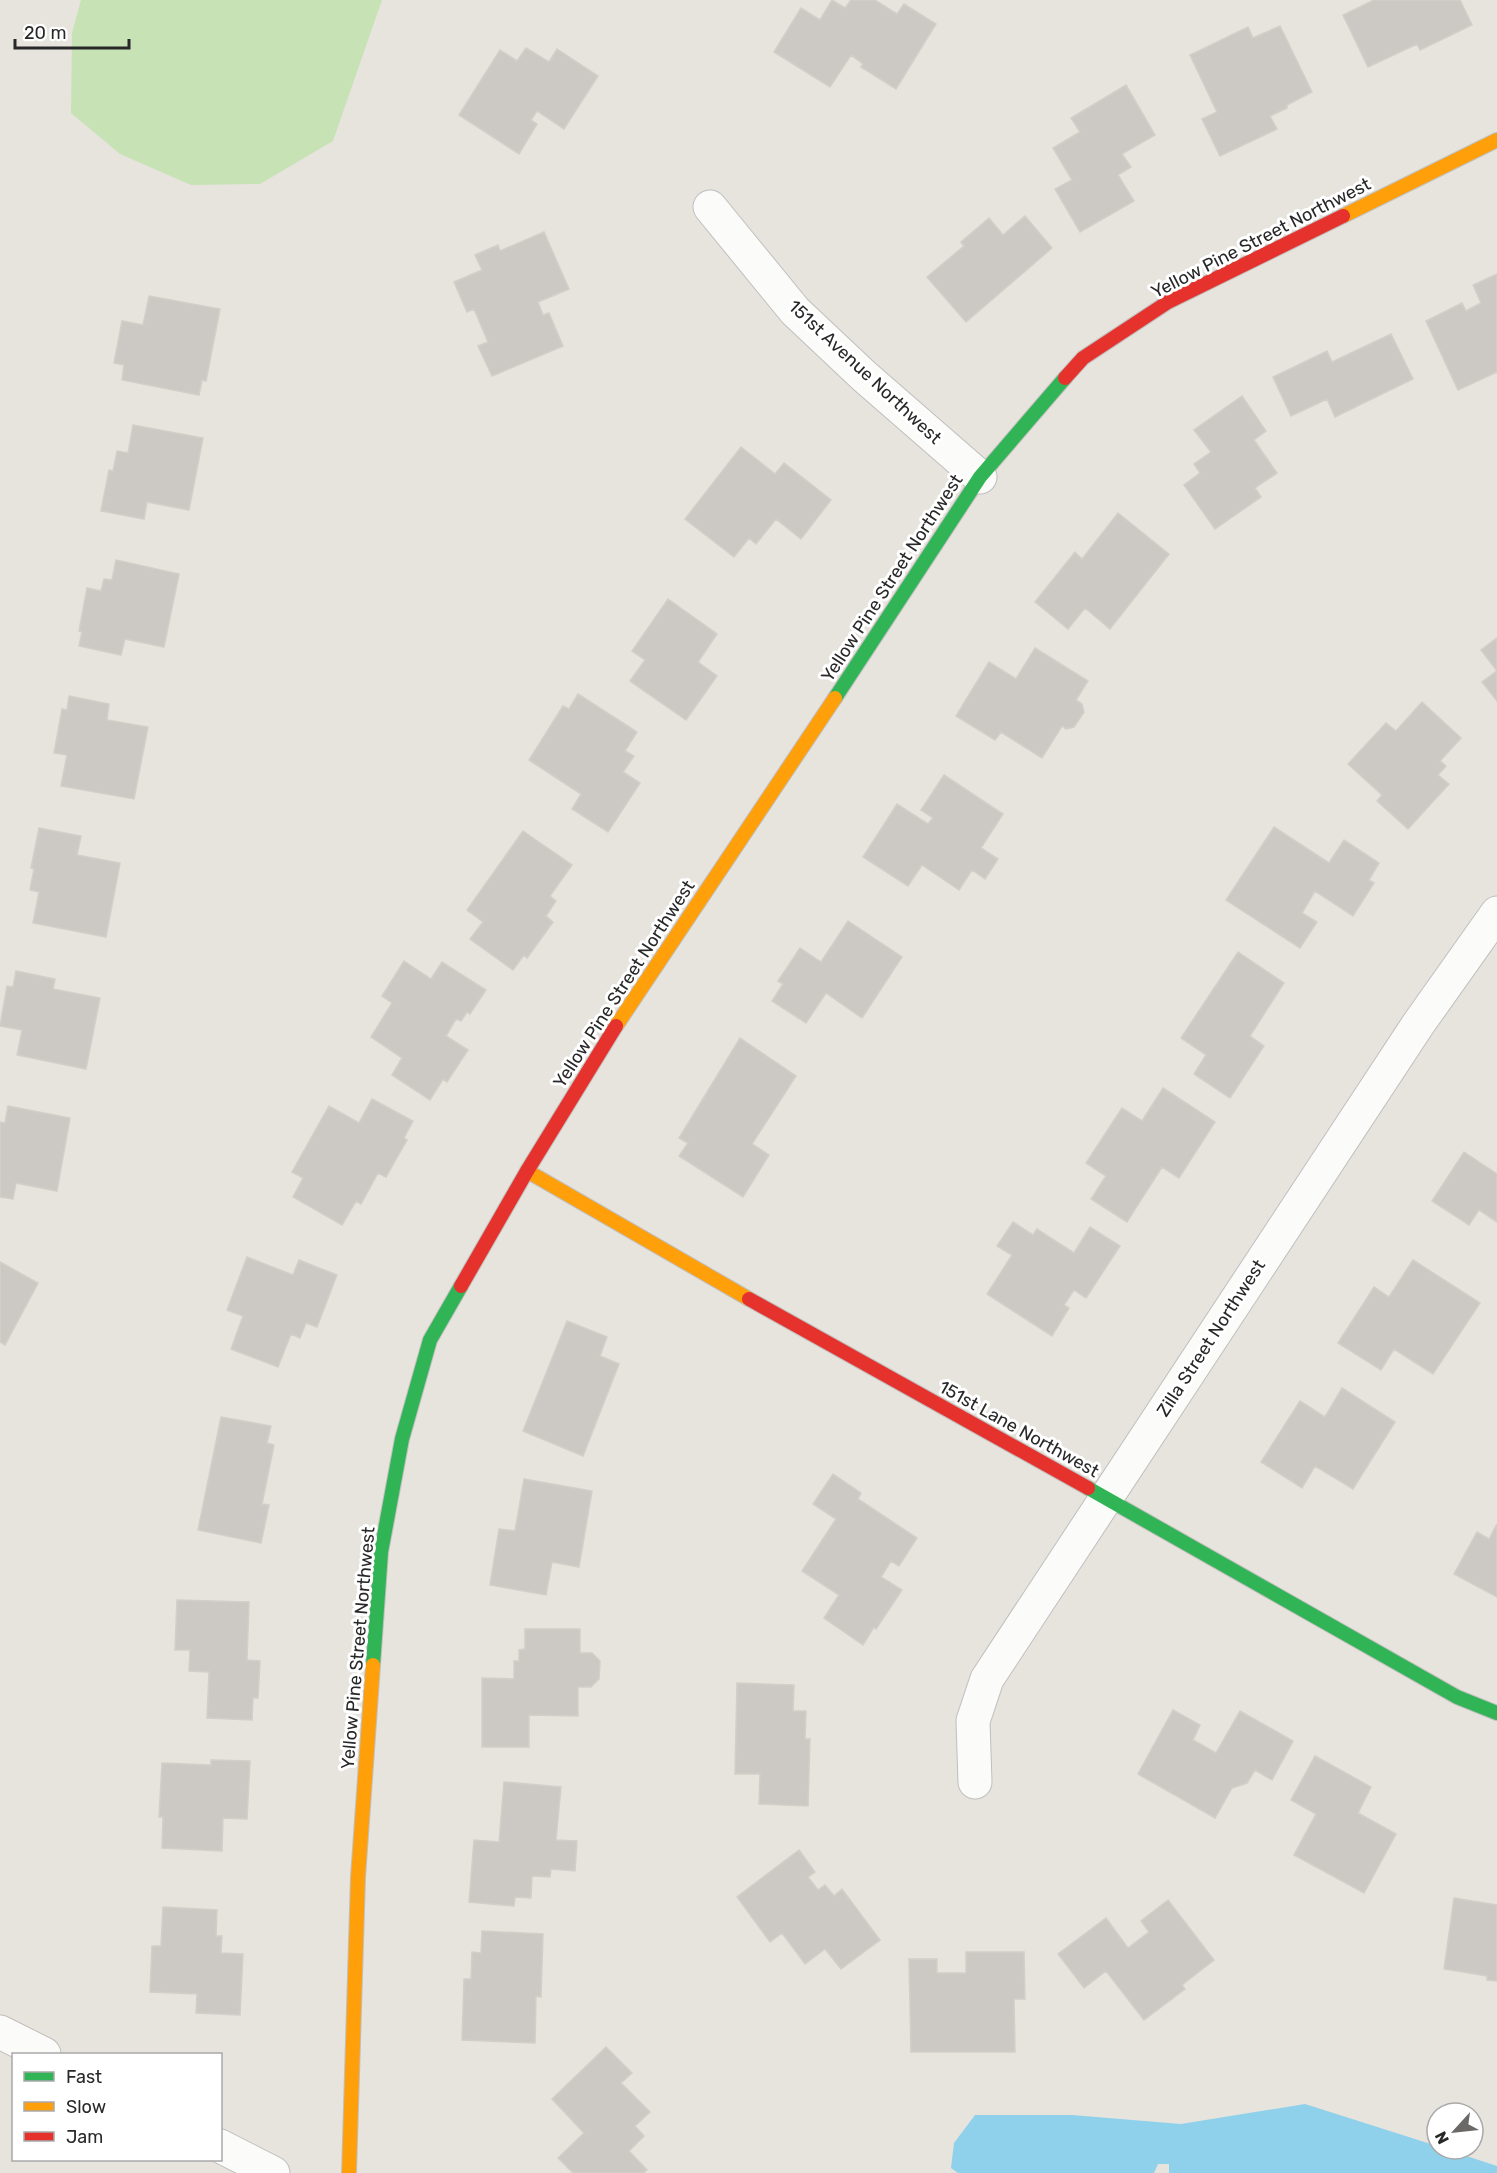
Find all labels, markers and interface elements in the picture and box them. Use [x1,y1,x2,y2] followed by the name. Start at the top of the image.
[15,12,129,50] scale bar
[24,22,66,44] text: 20 m
[1148,173,1374,303] street label: Yellow Pine Street Northwest
[784,295,946,449] street label: 151st Avenue Northwest
[817,470,967,686] street label: Yellow Pine Street Northwest
[549,876,699,1092] street label: Yellow Pine Street Northwest
[1152,1255,1270,1421] street label: Zilla Street Northwest
[935,1376,1103,1482] street label: 151st Lane Northwest
[336,1526,380,1770] street label: Yellow Pine Street Northwest
[12,2053,222,2161] legend
[66,2066,102,2088] text: Fast
[66,2096,106,2118] text: Slow
[1425,2101,1485,2161] north arrow
[66,2126,103,2148] text: Jam
[1431,2128,1453,2147] text: N

